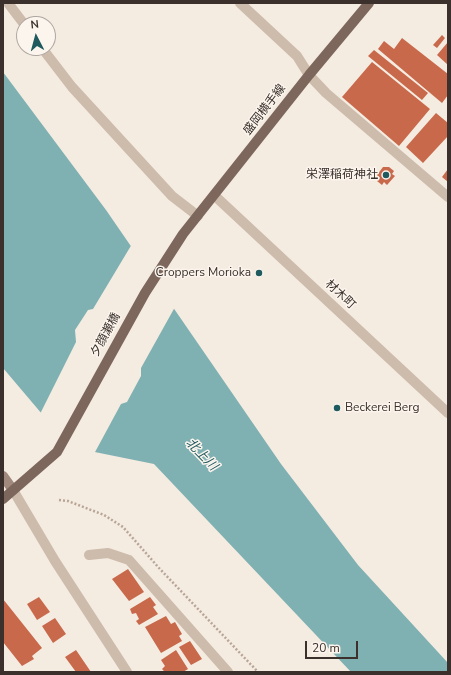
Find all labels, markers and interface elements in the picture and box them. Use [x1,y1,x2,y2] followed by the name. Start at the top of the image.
[16,16,56,56] north arrow
[30,17,40,32] text: N
[241,82,289,138] street label: 盛岡横手線
[306,168,378,182] place label: 栄澤稲荷神社
[381,170,391,180] marker: 栄澤稲荷神社
[156,266,251,280] place label: Croppers Morioka
[254,268,264,278] marker: Croppers Morioka
[322,277,358,313] street label: 材木町
[88,311,124,359] street label: 夕顔瀬橋
[345,401,420,415] place label: Beckerei Berg
[332,403,342,413] marker: Beckerei Berg
[182,436,220,474] water label: 北上川
[307,633,360,659] scale bar
[312,640,340,656] text: 20 m

